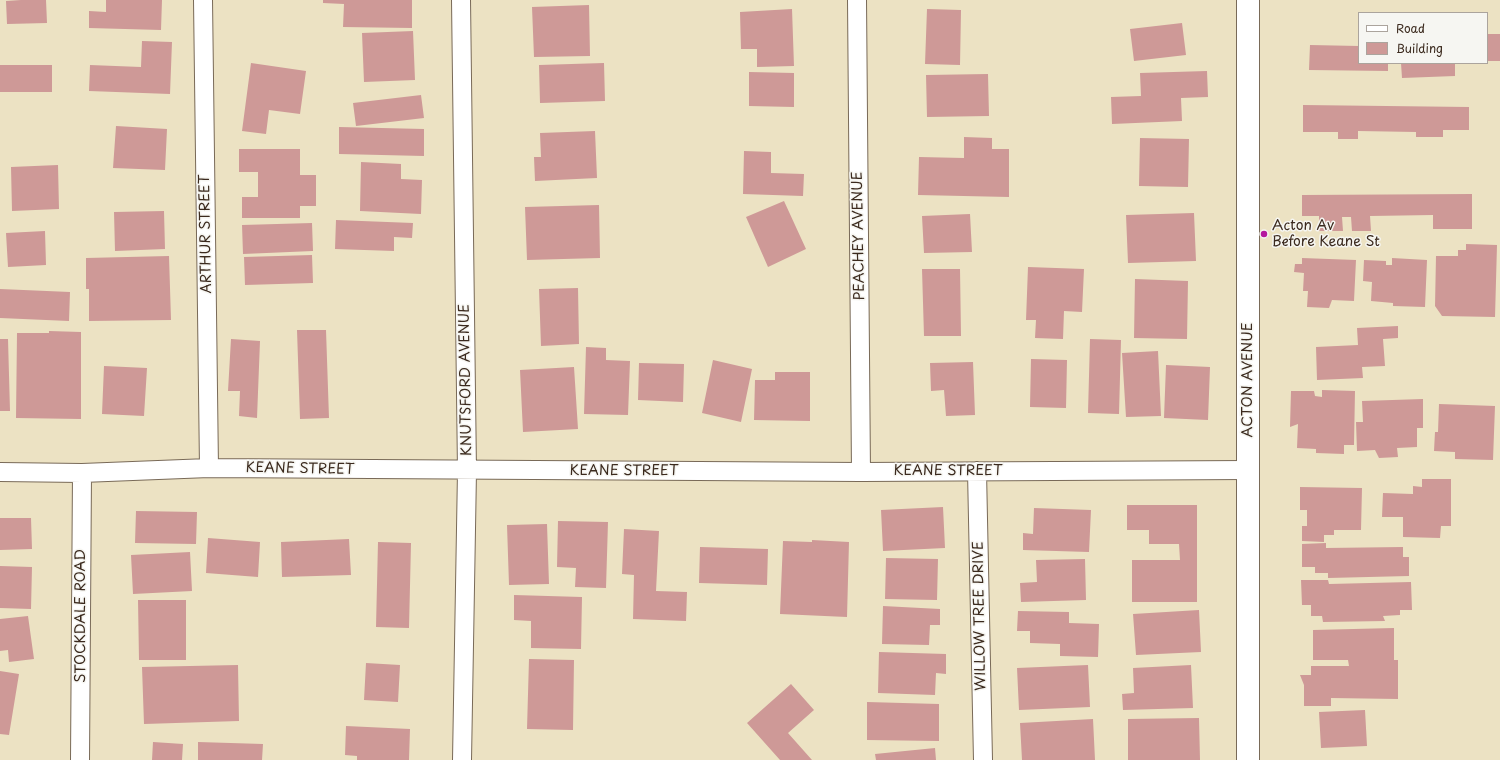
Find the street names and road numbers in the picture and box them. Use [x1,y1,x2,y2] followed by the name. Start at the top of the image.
[849,171,869,301] street label: PEACHEY AVENUE
[197,174,215,294] street label: ARTHUR STREET
[456,304,476,456] street label: KNUTSFORD AVENUE
[1240,322,1256,438] street label: ACTON AVENUE
[245,460,355,478] street label: KEANE STREET
[569,463,679,479] street label: KEANE STREET
[893,463,1003,479] street label: KEANE STREET
[970,541,990,691] street label: WILLOW TREE DRIVE
[73,549,89,683] street label: STOCKDALE ROAD

